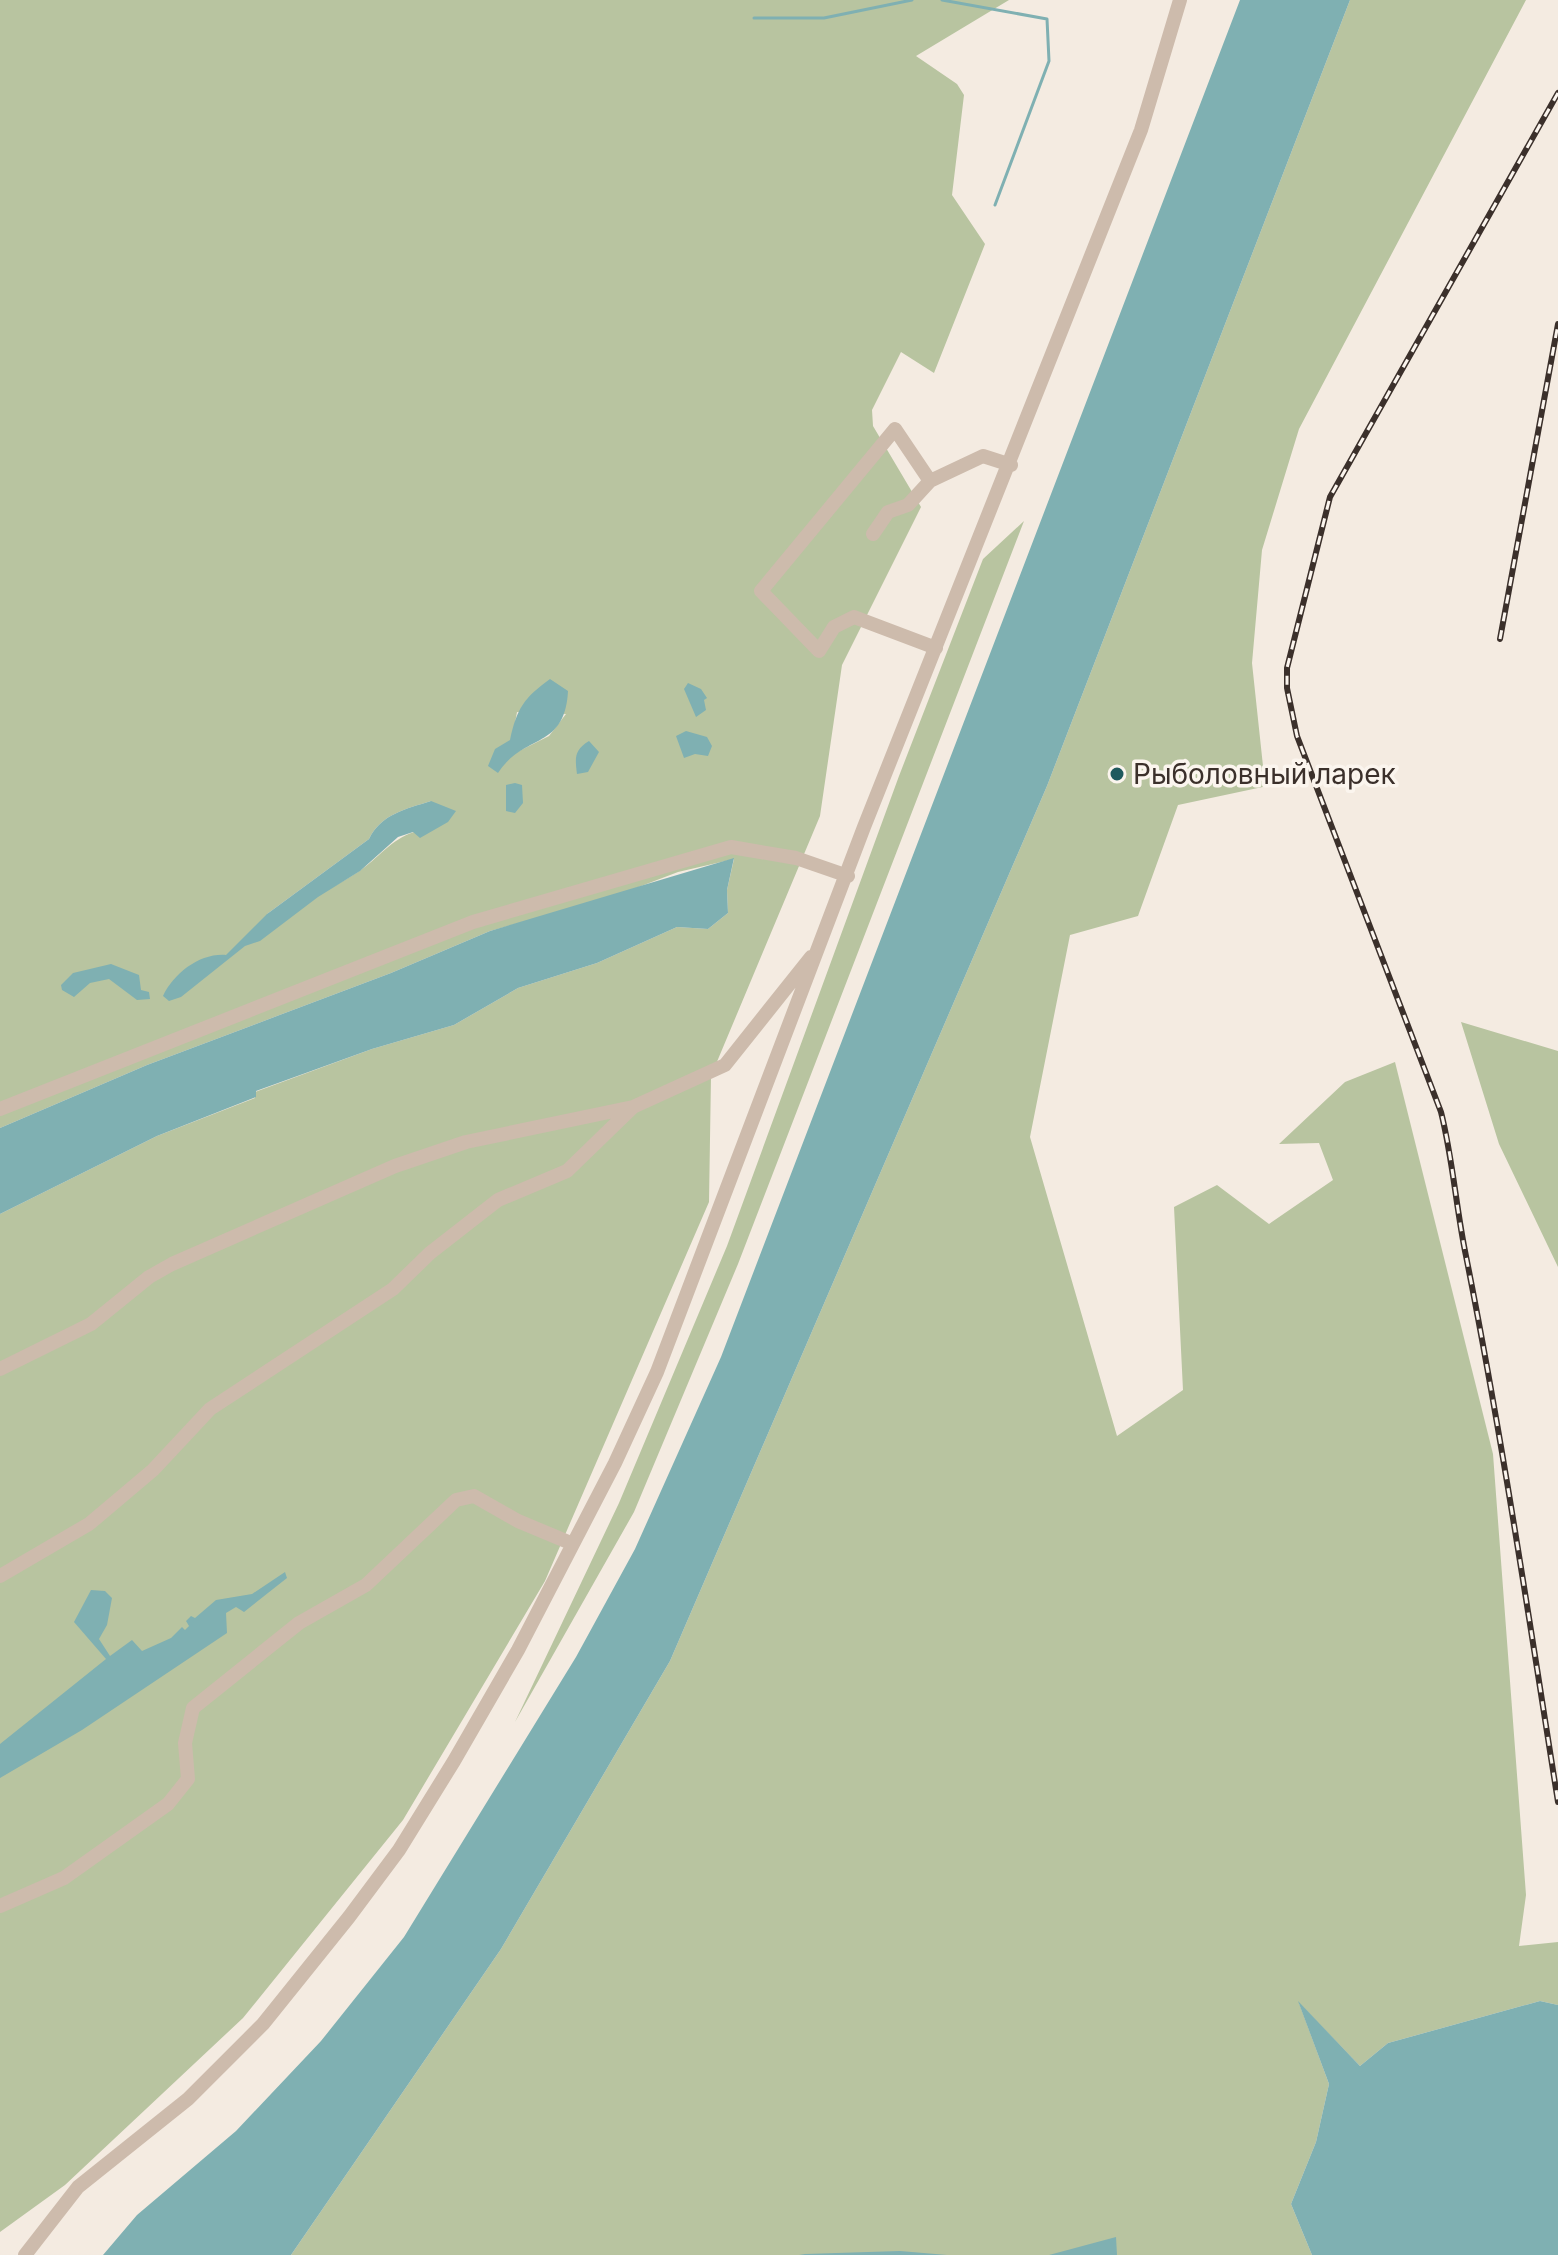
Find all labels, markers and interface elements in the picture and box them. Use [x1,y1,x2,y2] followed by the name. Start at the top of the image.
[1133,757,1396,791] place label: Рыболовный ларек
[1108,765,1126,783] marker: Рыболовный ларек

